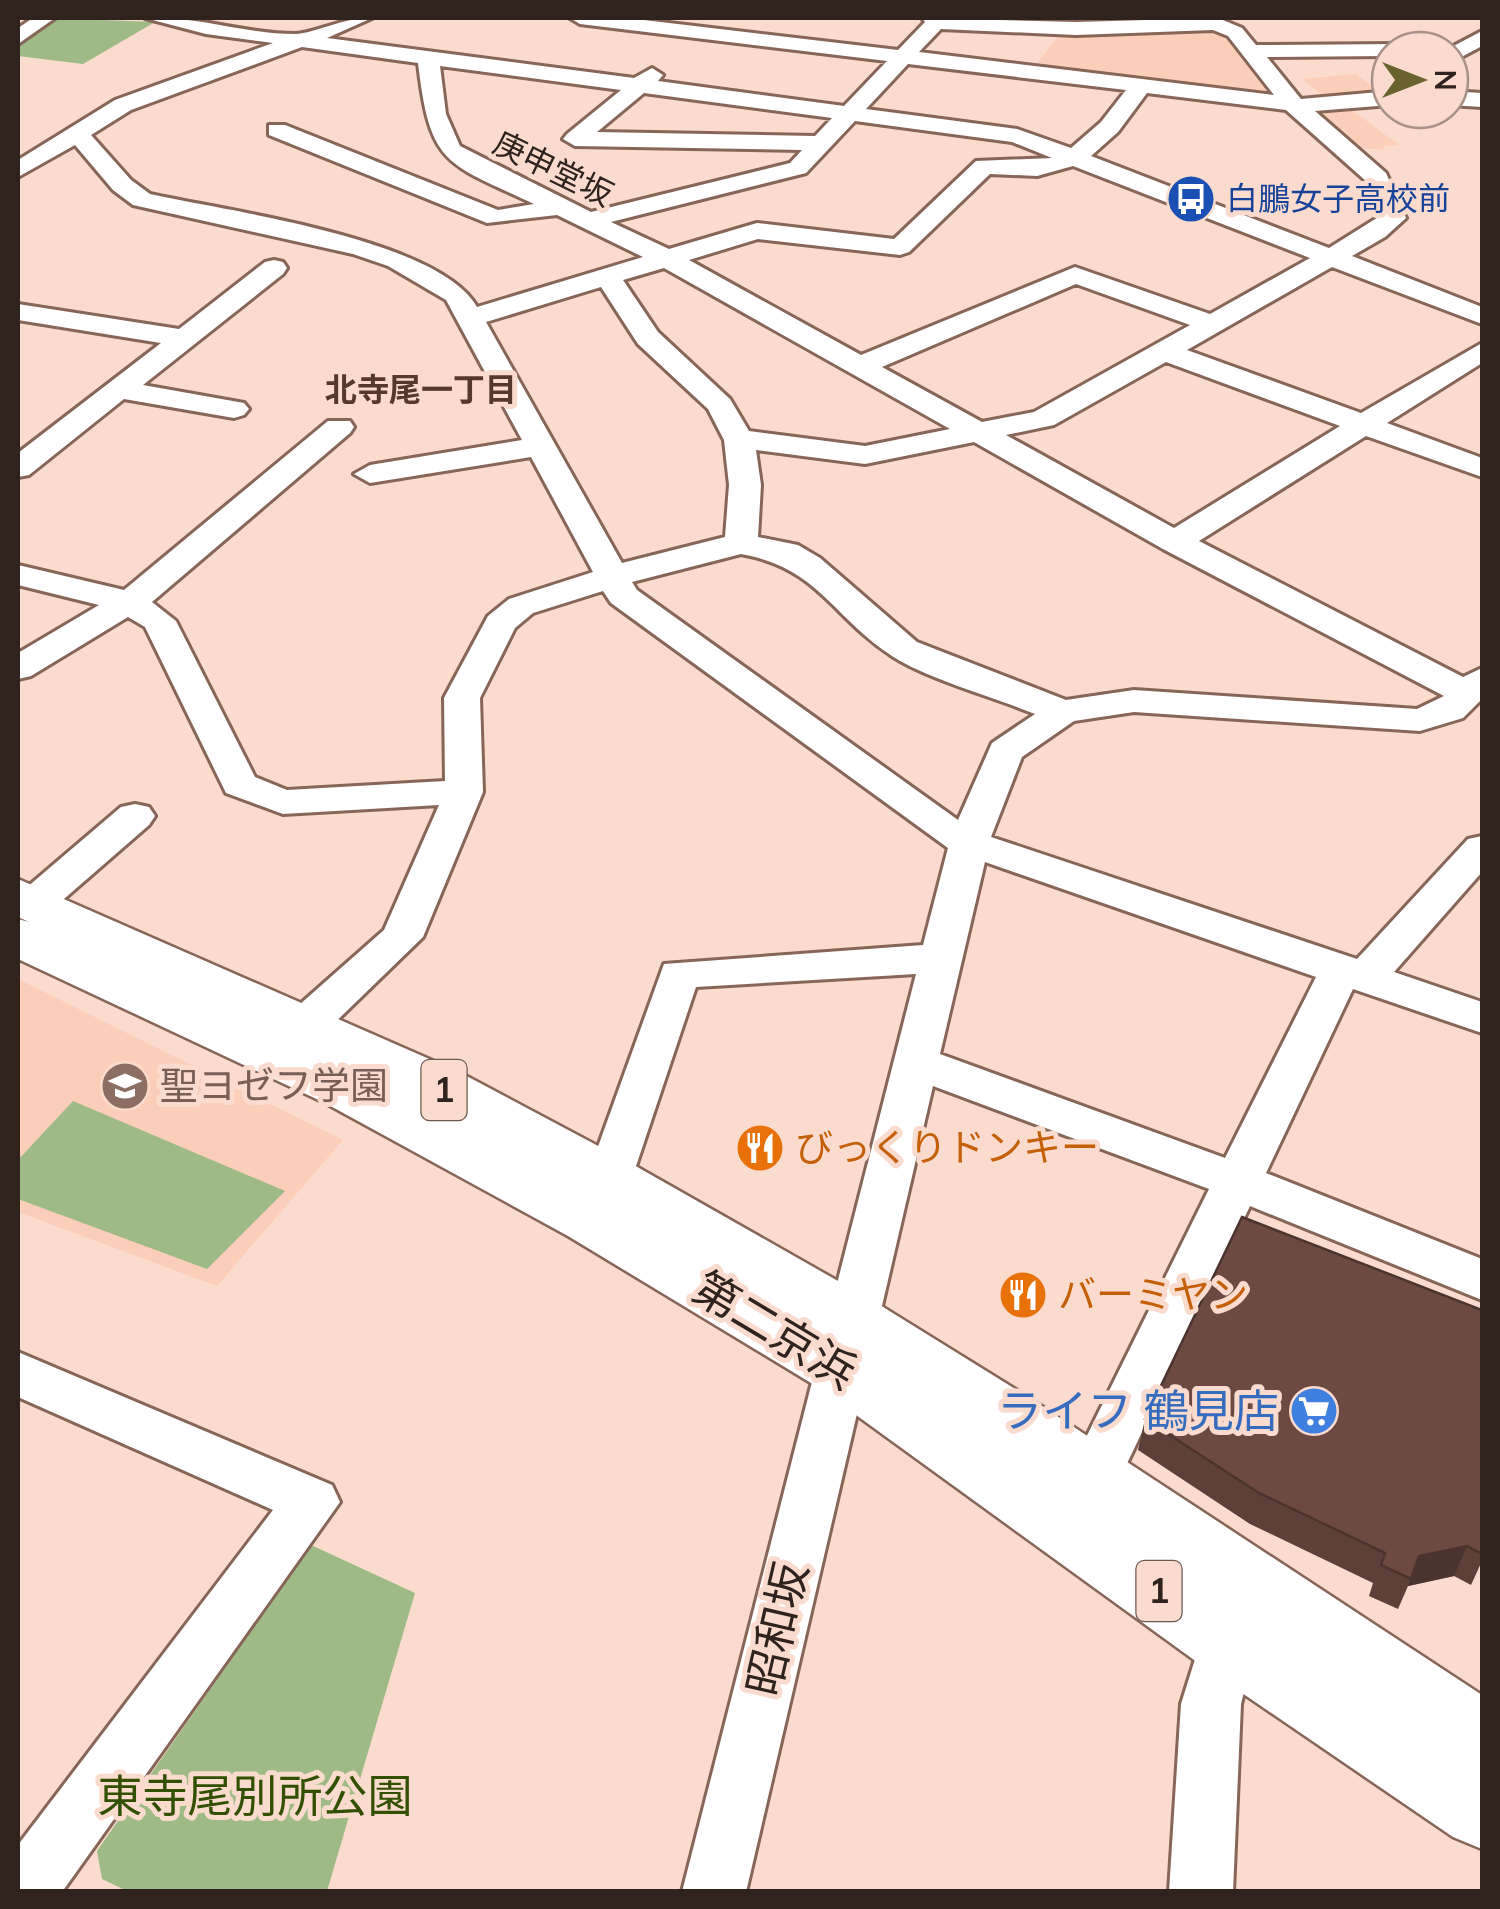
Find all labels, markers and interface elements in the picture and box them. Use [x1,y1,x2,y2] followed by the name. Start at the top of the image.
[1370,30,1470,130] north arrow
[1428,69,1463,91] text: N
[487,122,620,214] street label: 庚申堂坂
[1165,173,1217,225] bus stop icon: 白鵬女子高校前
[1226,178,1450,218] place label: 白鵬女子高校前
[325,369,517,409] district label: 北寺尾一丁目
[99,1060,151,1112] school or university icon: 聖ヨゼフ学園
[422,1060,466,1120] road number: 1
[160,1061,388,1109] place label: 聖ヨゼフ学園
[734,1122,786,1174] restaurant icon: びっくりドンキー
[795,1123,1099,1171] place label: びっくりドンキー
[684,1259,867,1400] street label: 第二京浜
[997,1269,1049,1321] restaurant icon: バーミヤン
[1058,1270,1248,1318] place label: バーミヤン
[997,1382,1279,1438] place label: ライフ 鶴見店
[1288,1385,1340,1437] supermarket icon: ライフ 鶴見店
[734,1557,818,1701] street label: 昭和坂
[1136,1561,1182,1621] road number: 1
[97,1767,413,1823] park label: 東寺尾別所公園

